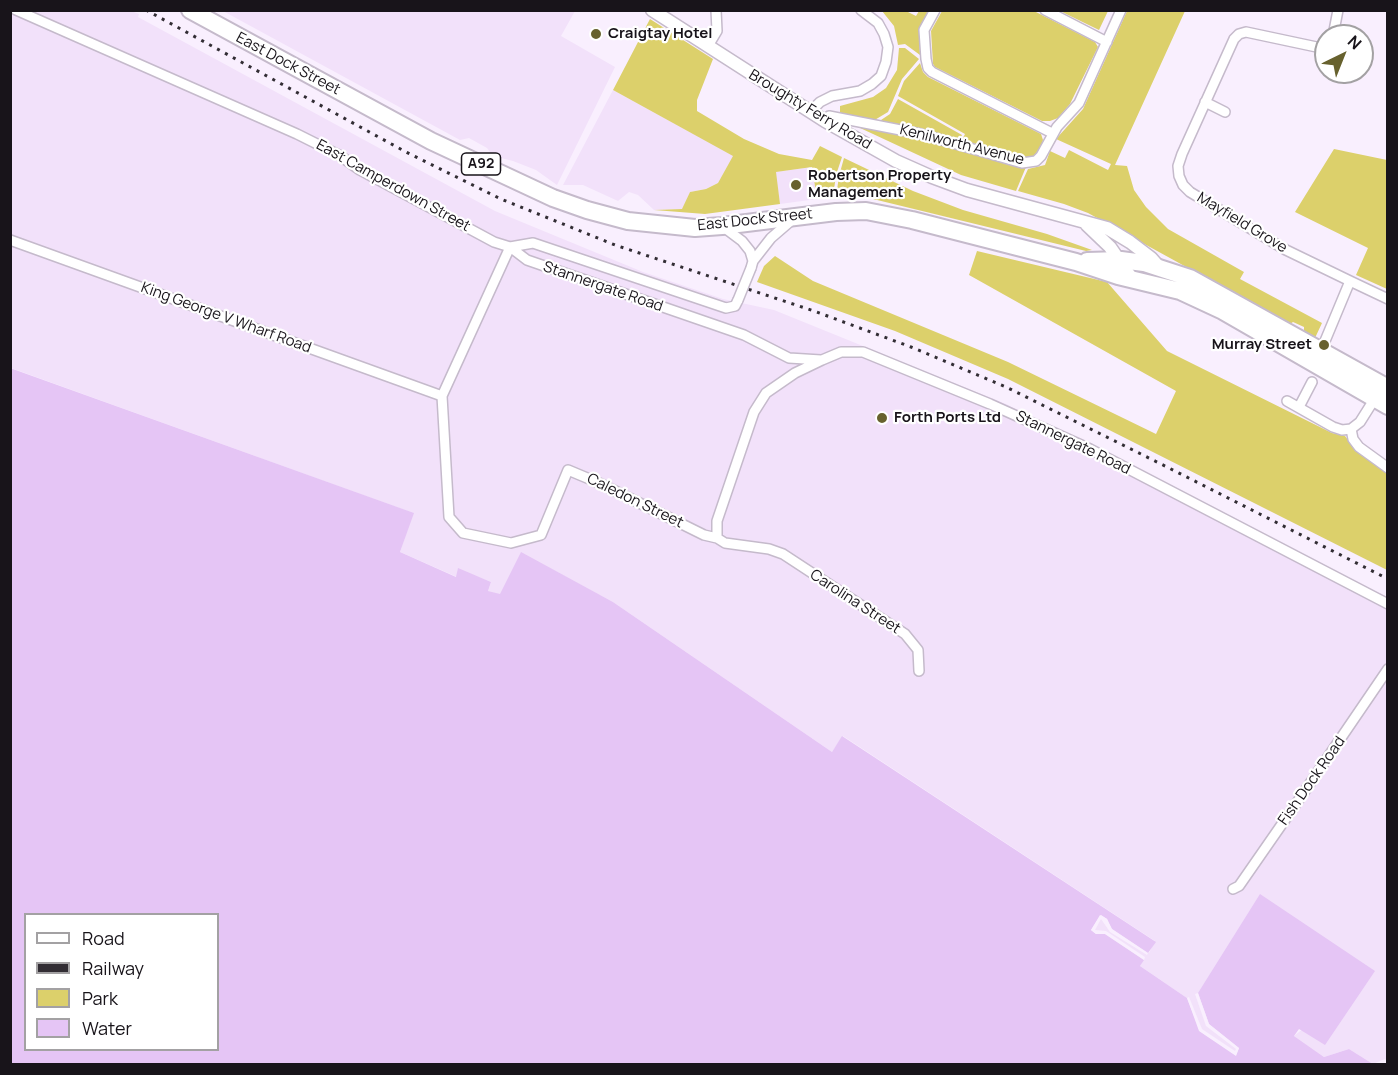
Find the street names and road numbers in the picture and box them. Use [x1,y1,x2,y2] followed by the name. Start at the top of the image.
[233,29,343,99] street label: East Dock Street
[745,66,875,154] street label: Broughty Ferry Road
[898,121,1026,169] street label: Kenilworth Avenue
[313,136,473,236] street label: East Camperdown Street
[462,153,500,175] road number: A92
[1194,189,1290,257] street label: Mayfield Grove
[697,205,813,235] street label: East Dock Street
[541,258,665,316] street label: Stannergate Road
[138,279,314,357] street label: King George V Wharf Road
[1013,407,1133,479] street label: Stannergate Road
[584,470,686,532] street label: Caledon Street
[806,566,904,638] street label: Carolina Street
[1275,733,1349,829] street label: Fish Dock Road

